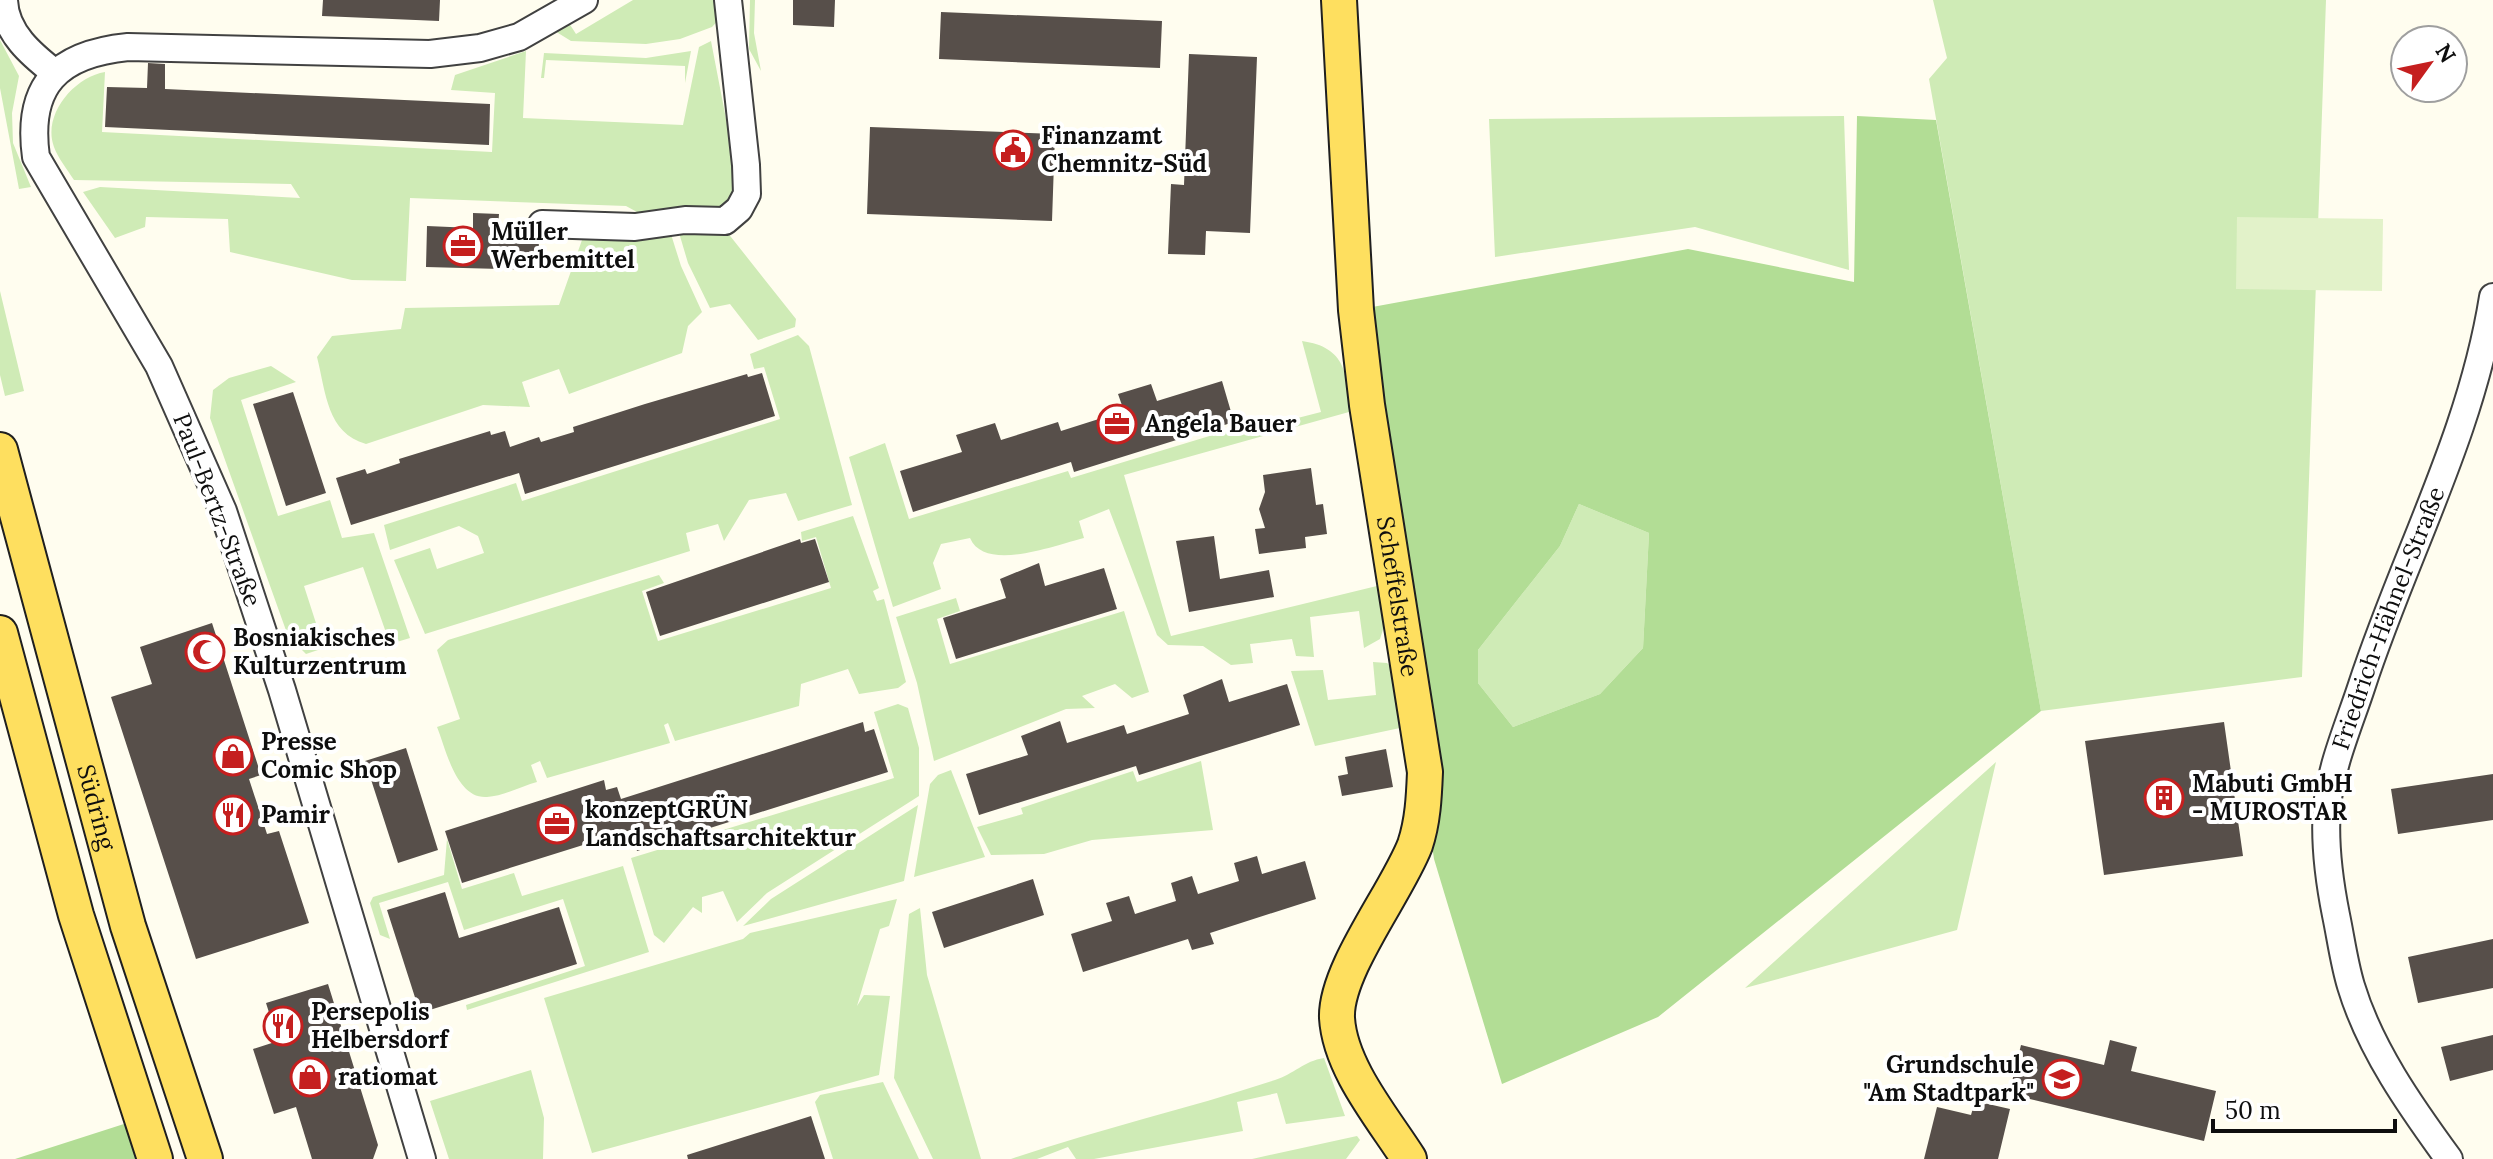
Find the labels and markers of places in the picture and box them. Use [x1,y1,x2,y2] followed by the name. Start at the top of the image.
[1041,120,1207,179] place label: Finanzamt Chemnitz-Süd
[992,129,1034,171] public building icon: Finanzamt Chemnitz-Süd
[491,216,635,275] place label: Müller Werbemittel
[442,225,484,267] office icon: Müller Werbemittel
[1096,403,1138,445] office icon: Angela Bauer
[1145,408,1297,439] place label: Angela Bauer
[233,622,407,681] place label: Bosniakisches Kulturzentrum
[184,631,226,673] mosque icon: Bosniakisches Kulturzentrum
[261,726,397,785] place label: Presse Comic Shop
[212,735,254,777] shop icon: Presse Comic Shop
[2192,768,2353,827] place label: Mabuti GmbH - MUROSTAR
[2143,777,2185,819] building icon: Mabuti GmbH - MUROSTAR
[212,794,254,836] restaurant icon: Pamir
[585,794,856,853] place label: konzeptGRÜN Landschaftsarchitektur
[261,799,331,830] place label: Pamir
[536,803,578,845] office icon: konzeptGRÜN Landschaftsarchitektur
[311,996,450,1055] place label: Persepolis Helbersdorf
[262,1005,304,1047] restaurant icon: Persepolis Helbersdorf
[1863,1049,2034,1108] place label: Grundschule "Am Stadtpark"
[289,1056,331,1098] shop icon: ratiomat
[2041,1058,2083,1100] school or university icon: Grundschule "Am Stadtpark"
[338,1061,439,1092] place label: ratiomat

